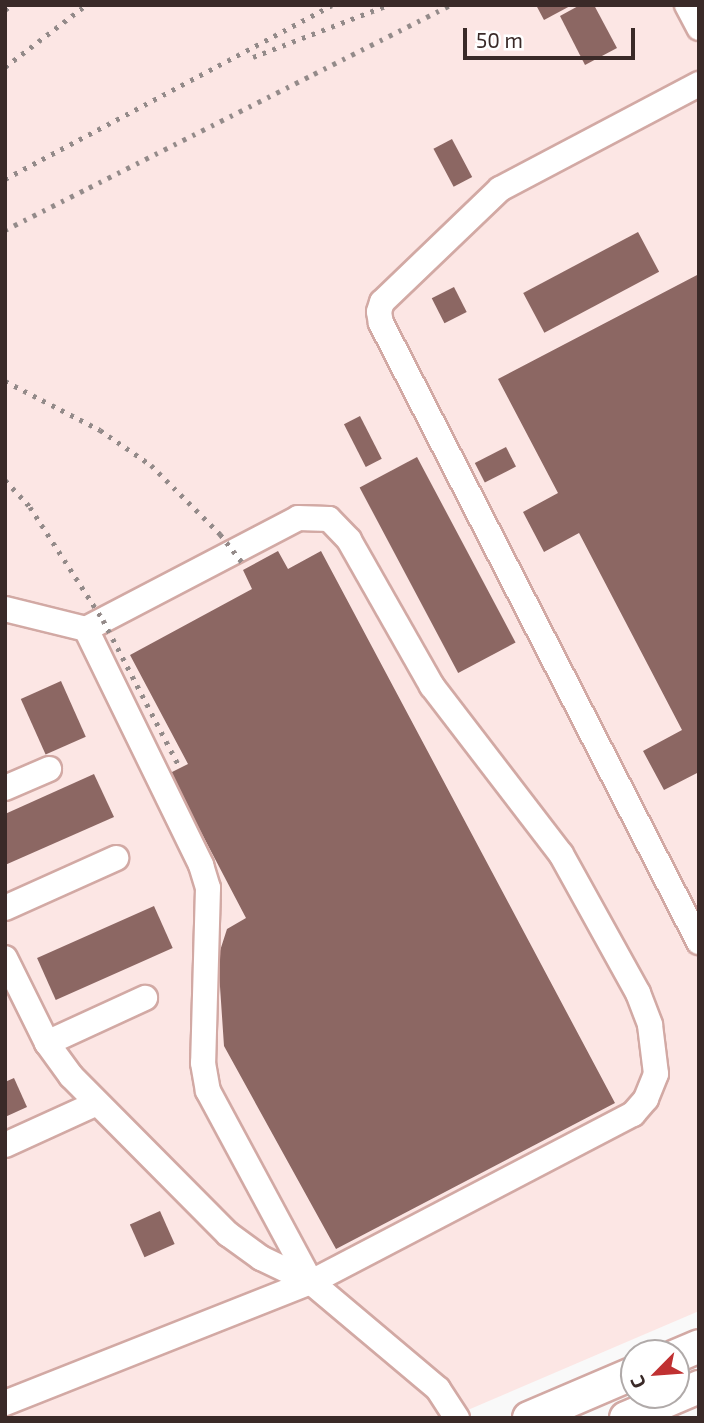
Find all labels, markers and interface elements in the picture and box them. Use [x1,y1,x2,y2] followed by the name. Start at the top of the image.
[466,14,638,58] scale bar
[476,27,523,52] text: 50 m
[620,1339,690,1409] north arrow
[625,1372,650,1392] text: С

